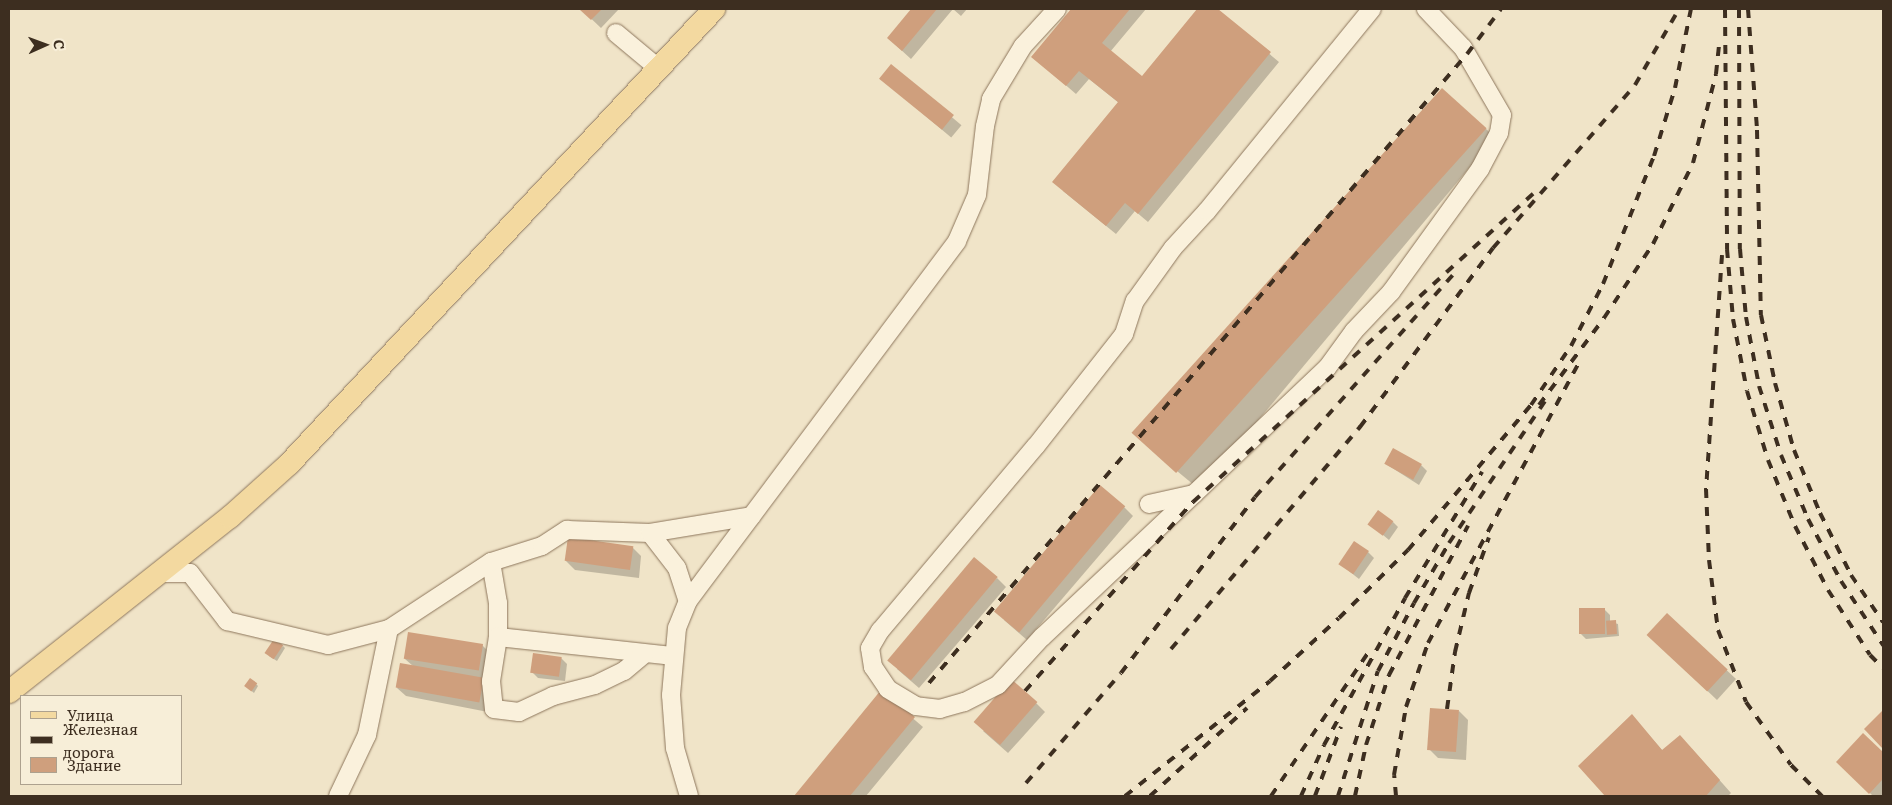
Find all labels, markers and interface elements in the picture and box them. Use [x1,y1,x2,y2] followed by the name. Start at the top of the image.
[20,20,70,70] north arrow
[50,39,70,50] text: С
[20,695,182,785] legend
[67,703,114,726] text: Улица
[63,717,138,763] text: Железная дорога
[67,753,121,776] text: Здание

